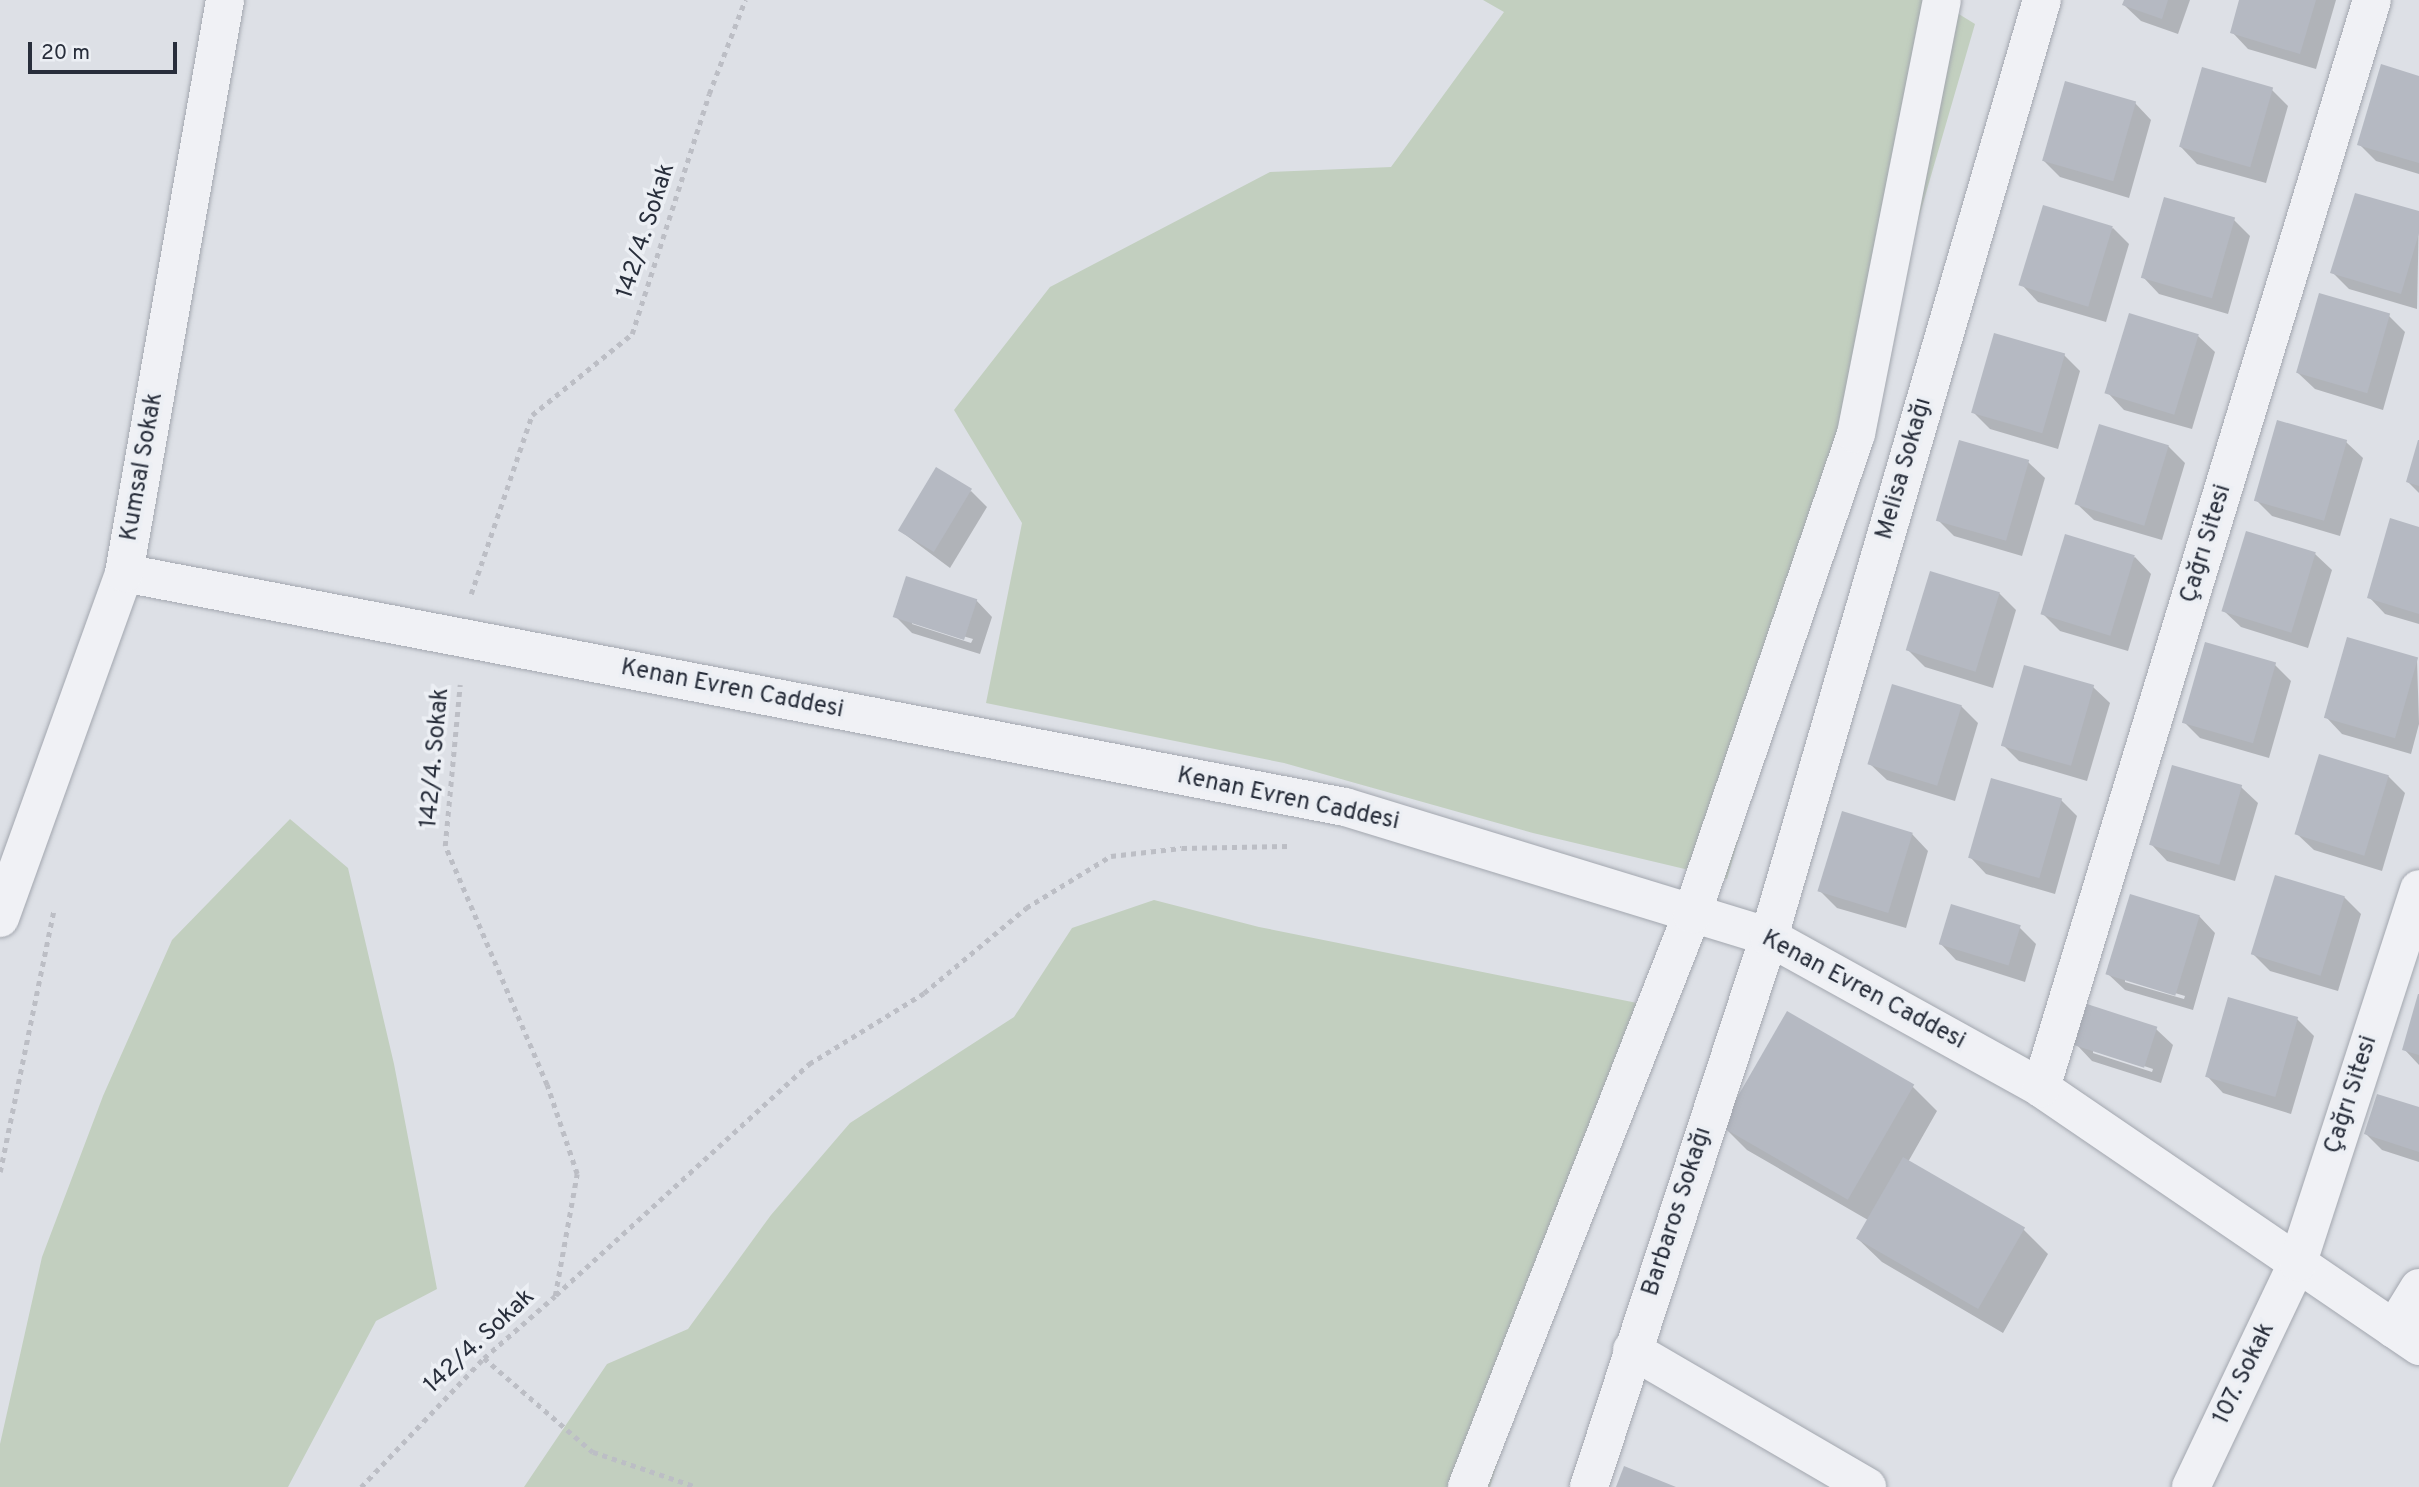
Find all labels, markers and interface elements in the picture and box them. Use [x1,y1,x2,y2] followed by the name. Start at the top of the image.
[32,28,180,72] scale bar
[41,40,90,67] text: 20 m
[612,160,682,302] street label: 142/4. Sokak
[116,391,170,543] street label: Kumsal Sokak
[1871,395,1939,543] street label: Melisa Sokağı
[2175,481,2239,607] street label: Çağrı Sitesi
[618,654,846,726] street label: Kenan Evren Caddesi
[416,687,456,829] street label: 142/4. Sokak
[1174,762,1402,838] street label: Kenan Evren Caddesi
[1756,925,1970,1057] street label: Kenan Evren Caddesi
[2319,1032,2385,1158] street label: Çağrı Sitesi
[1637,1124,1719,1300] street label: Barbaros Sokağı
[419,1284,541,1400] street label: 142/4. Sokak
[2208,1318,2282,1430] street label: 107. Sokak

